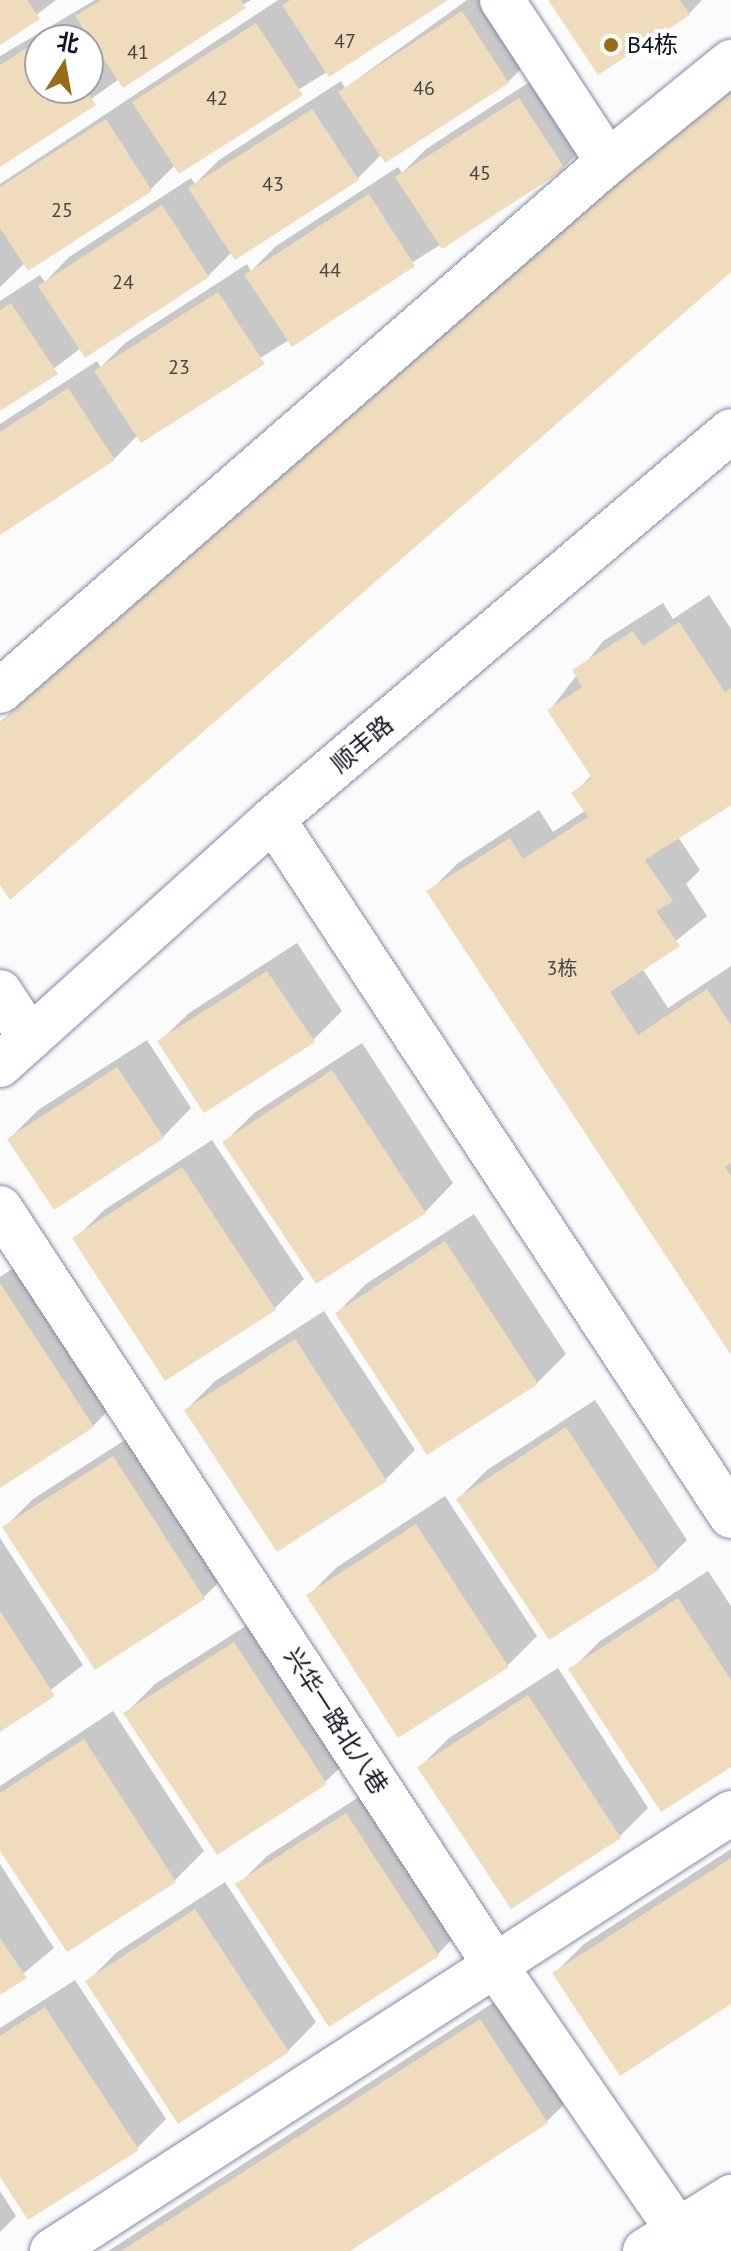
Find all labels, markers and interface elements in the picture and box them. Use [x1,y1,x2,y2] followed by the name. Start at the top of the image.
[24,24,104,104] north arrow
[55,27,82,58] text: 北
[334,29,356,53] house number: 47
[627,31,678,59] place label: B4栋
[602,36,620,54] marker: B4栋
[127,40,149,64] house number: 41
[413,76,435,100] house number: 46
[206,86,228,110] house number: 42
[469,161,491,185] house number: 45
[262,172,284,196] house number: 43
[51,198,73,222] house number: 25
[319,258,341,282] house number: 44
[112,270,134,294] house number: 24
[168,355,190,379] house number: 23
[325,710,399,778] street label: 顺丰路
[547,956,577,980] house number: 3栋
[278,1643,394,1799] street label: 兴华一路北八巷

